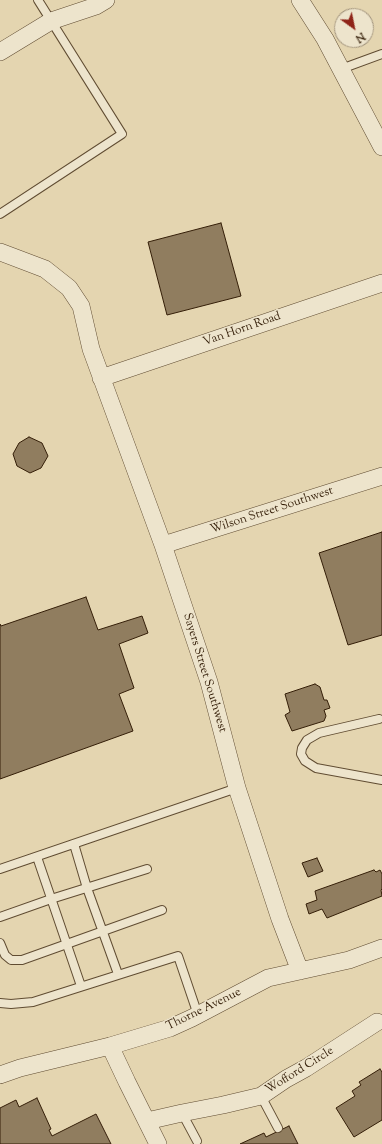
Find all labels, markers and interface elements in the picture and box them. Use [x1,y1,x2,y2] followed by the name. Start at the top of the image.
[334,8,374,48] north arrow
[352,28,368,46] text: N
[201,310,283,350] street label: Van Horn Road
[209,484,335,538] street label: Wilson Street Southwest
[179,612,229,734] street label: Sayers Street Southwest
[164,986,244,1034] street label: Thorne Avenue
[263,1044,337,1098] street label: Wofford Circle

